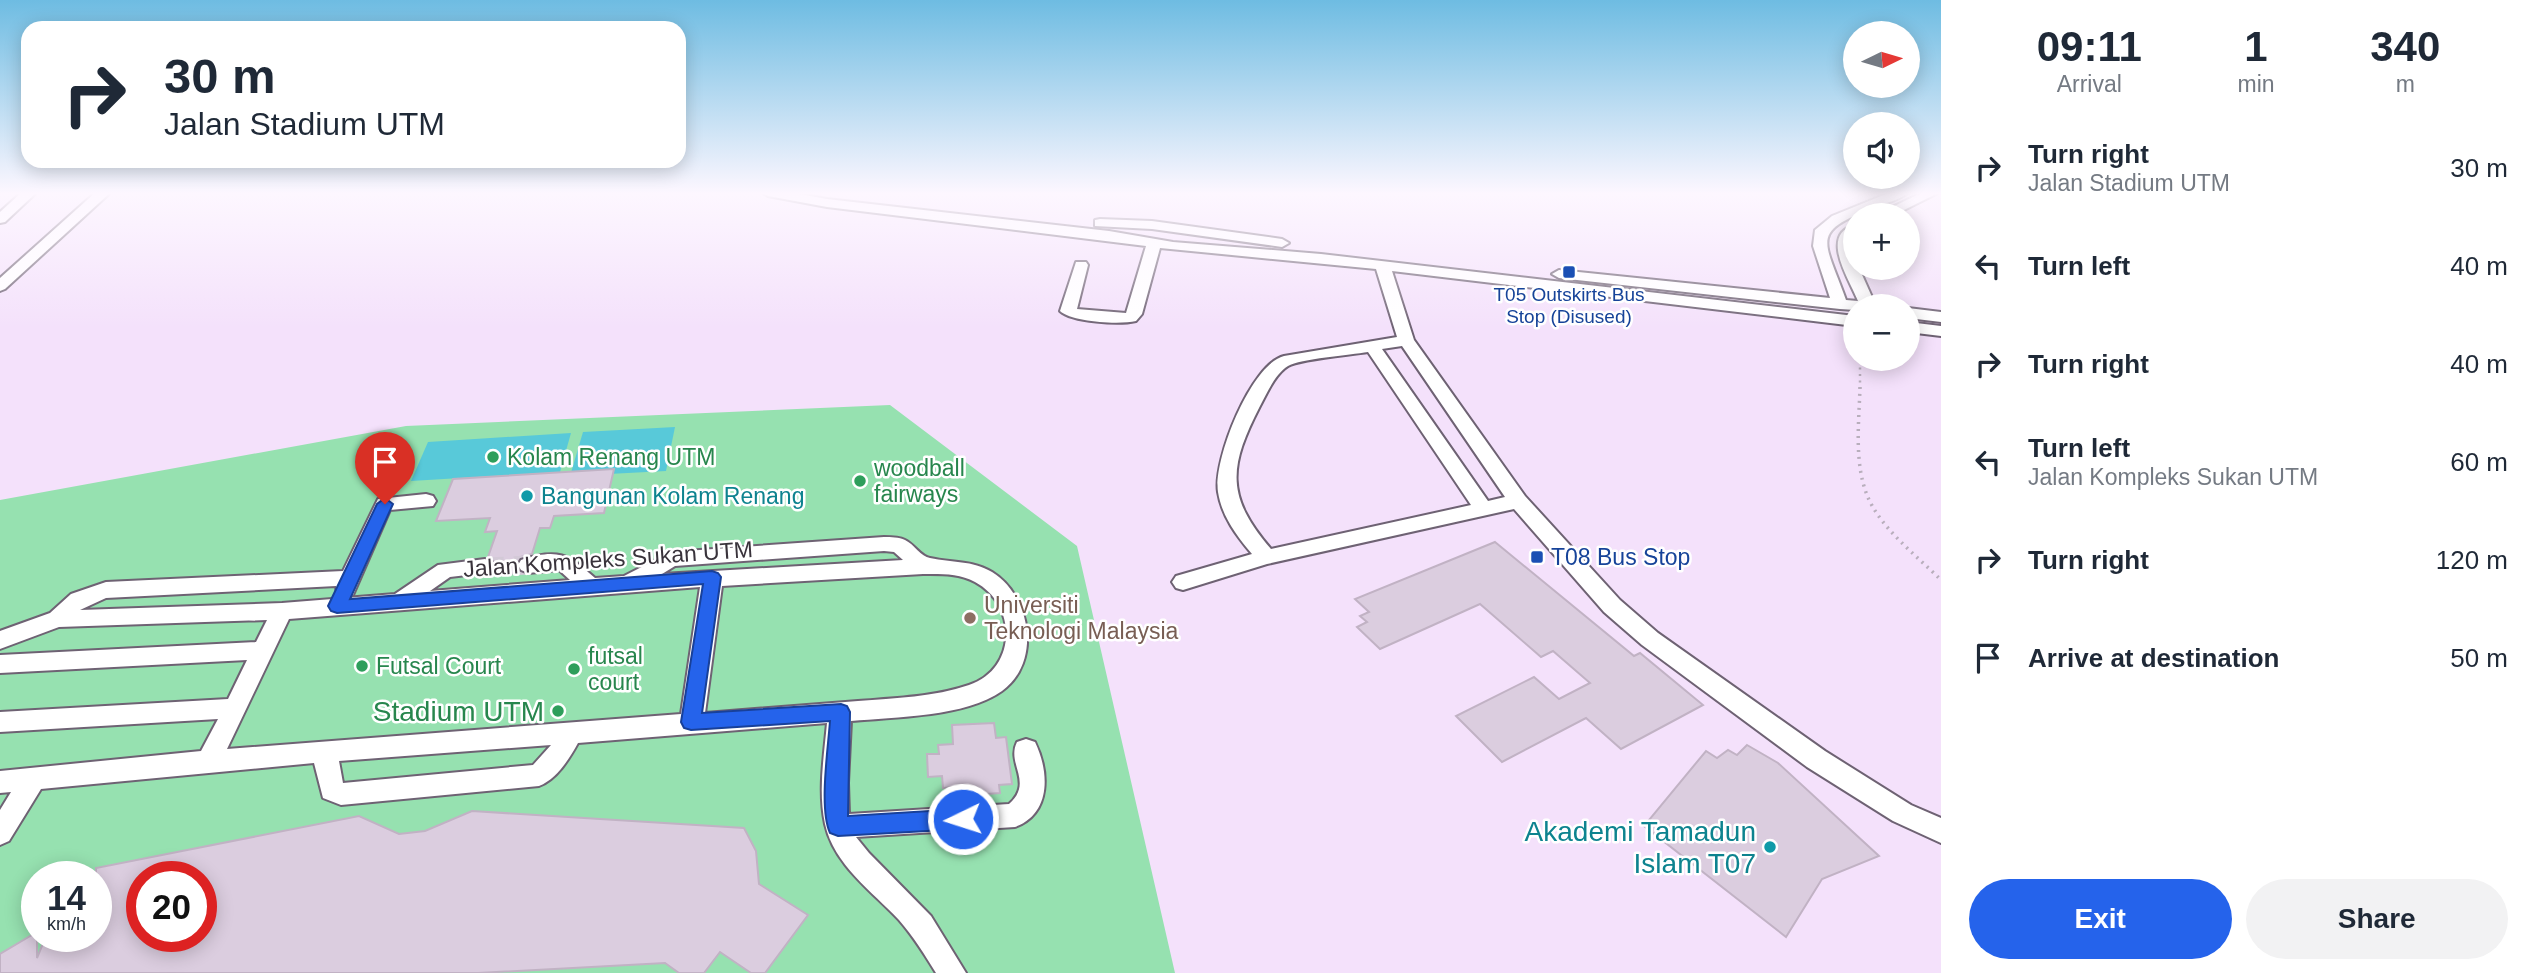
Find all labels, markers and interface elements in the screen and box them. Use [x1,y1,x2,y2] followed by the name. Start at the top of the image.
[1843,21,1920,98] north arrow
[1843,21,1920,371] map controls
[2037,23,2142,70] text: 09:11
[2244,23,2268,70] text: 1
[2370,23,2440,70] text: 340
[49,49,140,140] icon: right
[164,49,276,103] text: 30 m
[2057,71,2122,97] text: Arrival
[2237,71,2275,97] text: min
[2396,71,2415,97] text: m
[164,106,445,142] text: Jalan Stadium UTM
[1843,112,1920,189] button: sound
[2028,139,2149,169] text: Turn right
[1969,149,2007,187] icon: right
[2450,153,2508,183] text: 30 m
[2028,170,2230,196] text: Jalan Stadium UTM
[1843,203,1920,280] button: +
[1969,247,2007,285] icon: left
[2028,251,2130,281] text: Turn left
[2450,251,2508,281] text: 40 m
[1561,264,1577,280] marker: T05 Outskirts Bus Stop (Disused)
[1494,284,1645,327] place label: T05 Outskirts Bus Stop (Disused)
[1843,294,1920,371] button: −
[1969,345,2007,383] icon: right
[2028,349,2149,379] text: Turn right
[2450,349,2508,379] text: 40 m
[355,432,415,504] pin
[2028,433,2130,463] text: Turn left
[366,443,404,481] icon: arrive
[1969,443,2007,481] icon: left
[507,444,715,470] place label: Kolam Renang UTM
[2450,447,2508,477] text: 60 m
[485,449,501,465] marker: Kolam Renang UTM
[873,455,965,507] place label: woodball fairways
[2028,464,2318,490] text: Jalan Kompleks Sukan UTM
[852,473,868,489] marker: woodball fairways
[541,483,804,509] place label: Bangunan Kolam Renang
[519,488,535,504] marker: Bangunan Kolam Renang
[462,536,754,582] street label: Jalan Kompleks Sukan UTM
[1969,541,2007,579] icon: right
[1551,544,1690,570] place label: T08 Bus Stop
[2028,545,2149,575] text: Turn right
[2436,545,2508,575] text: 120 m
[1529,549,1545,565] marker: T08 Bus Stop
[984,592,1179,644] place label: Universiti Teknologi Malaysia
[962,610,978,626] marker: Universiti Teknologi Malaysia
[1969,639,2007,677] icon: arrive
[588,643,643,695] place label: futsal court
[2028,643,2279,673] text: Arrive at destination
[2450,643,2508,673] text: 50 m
[376,653,502,679] place label: Futsal Court
[354,658,370,674] marker: Futsal Court
[566,661,582,677] marker: futsal court
[373,696,544,727] place label: Stadium UTM
[550,703,566,719] marker: Stadium UTM
[926,782,1000,856] position arrow
[1525,816,1756,879] place label: Akademi Tamadun Islam T07
[1762,839,1778,855] marker: Akademi Tamadun Islam T07
[126,861,217,952] speed limit sign: 20
[47,878,86,917] text: 14
[1969,879,2232,959] button: Exit
[2246,879,2508,959] button: Share
[47,914,86,934] text: km/h

